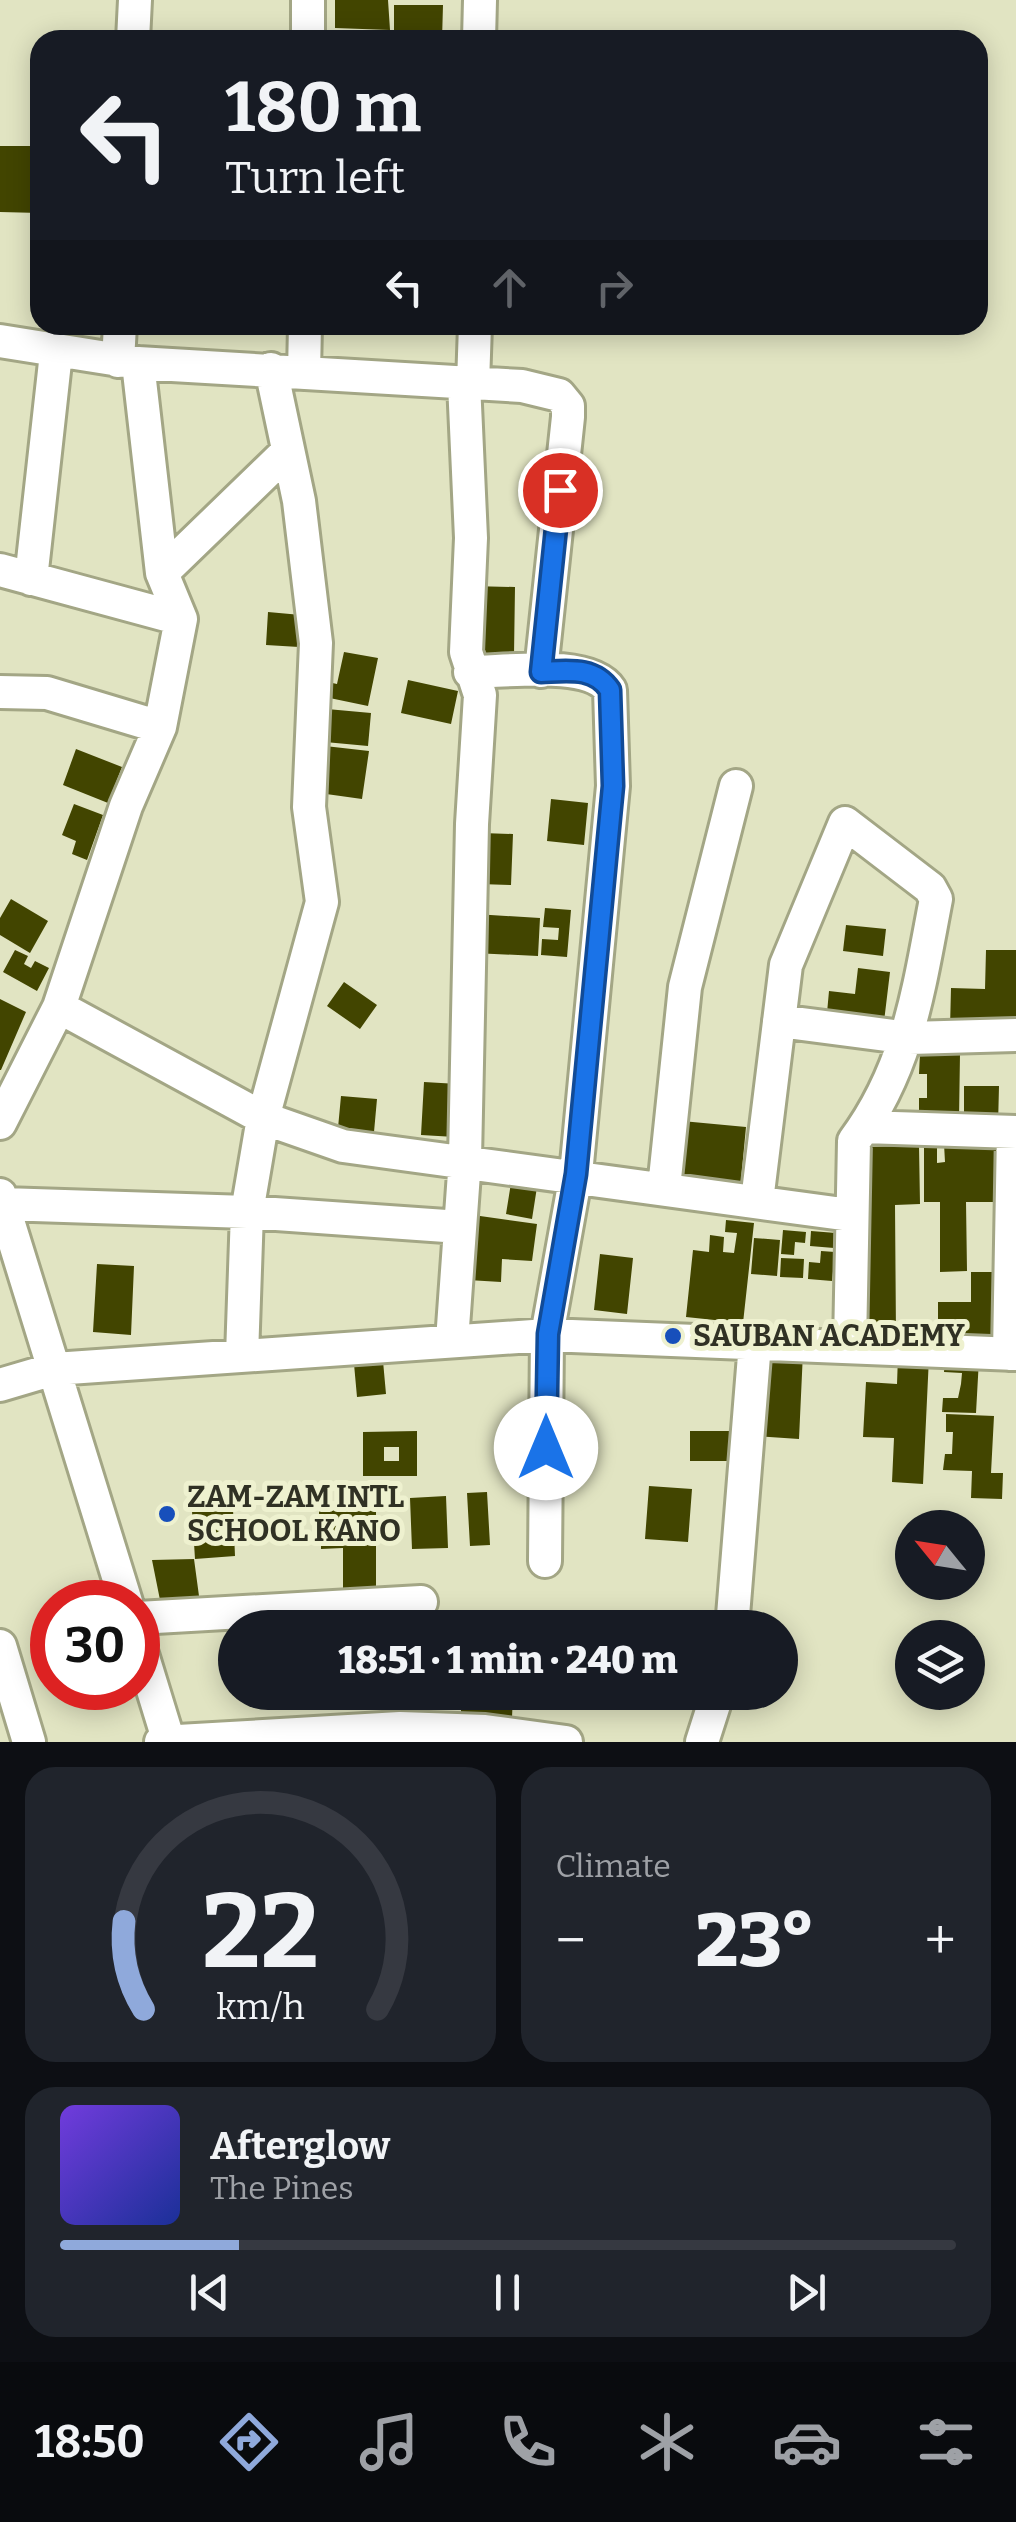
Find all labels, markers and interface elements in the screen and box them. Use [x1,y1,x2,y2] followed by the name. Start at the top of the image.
[225,66,421,150] text: 180 m
[60,70,190,200] icon: left
[225,151,405,205] text: Turn left
[377,260,432,315] icon: left
[482,260,537,315] icon: ahead
[587,260,642,315] icon: right
[518,448,603,533] pin
[533,463,588,518] icon: arrive
[693,1318,965,1354] place label: SAUBAN ACADEMY
[662,1325,684,1347] marker: SAUBAN ACADEMY
[494,1396,598,1500] position arrow
[187,1479,404,1549] place label: ZAM-ZAM INTL SCHOOL KANO
[156,1503,178,1525] marker: ZAM-ZAM INTL SCHOOL KANO
[895,1510,985,1600] north arrow
[895,1510,985,1710] map controls
[30,1580,160,1710] speed limit sign: 30
[895,1620,985,1710] button: layers
[338,1637,678,1683] text: 18:51 · 1 min · 240 m
[556,1847,671,1885] text: Climate
[202,1870,319,1995] text: 22
[696,1896,815,1986] text: 23°
[556,1908,586,1974] text: −
[925,1908,956,1974] text: +
[216,1986,304,2028] text: km/h
[210,2123,390,2169] text: Afterglow
[210,2169,354,2207] text: The Pines
[182,2265,237,2320] icon: previous
[480,2265,535,2320] icon: pause
[779,2265,834,2320] icon: next
[214,2407,284,2477] icon: directions
[354,2407,424,2477] icon: music
[493,2407,563,2477] icon: phone
[632,2407,702,2477] icon: climate
[772,2407,842,2477] icon: car
[911,2407,981,2477] icon: filters
[35,2415,145,2469] text: 18:50

